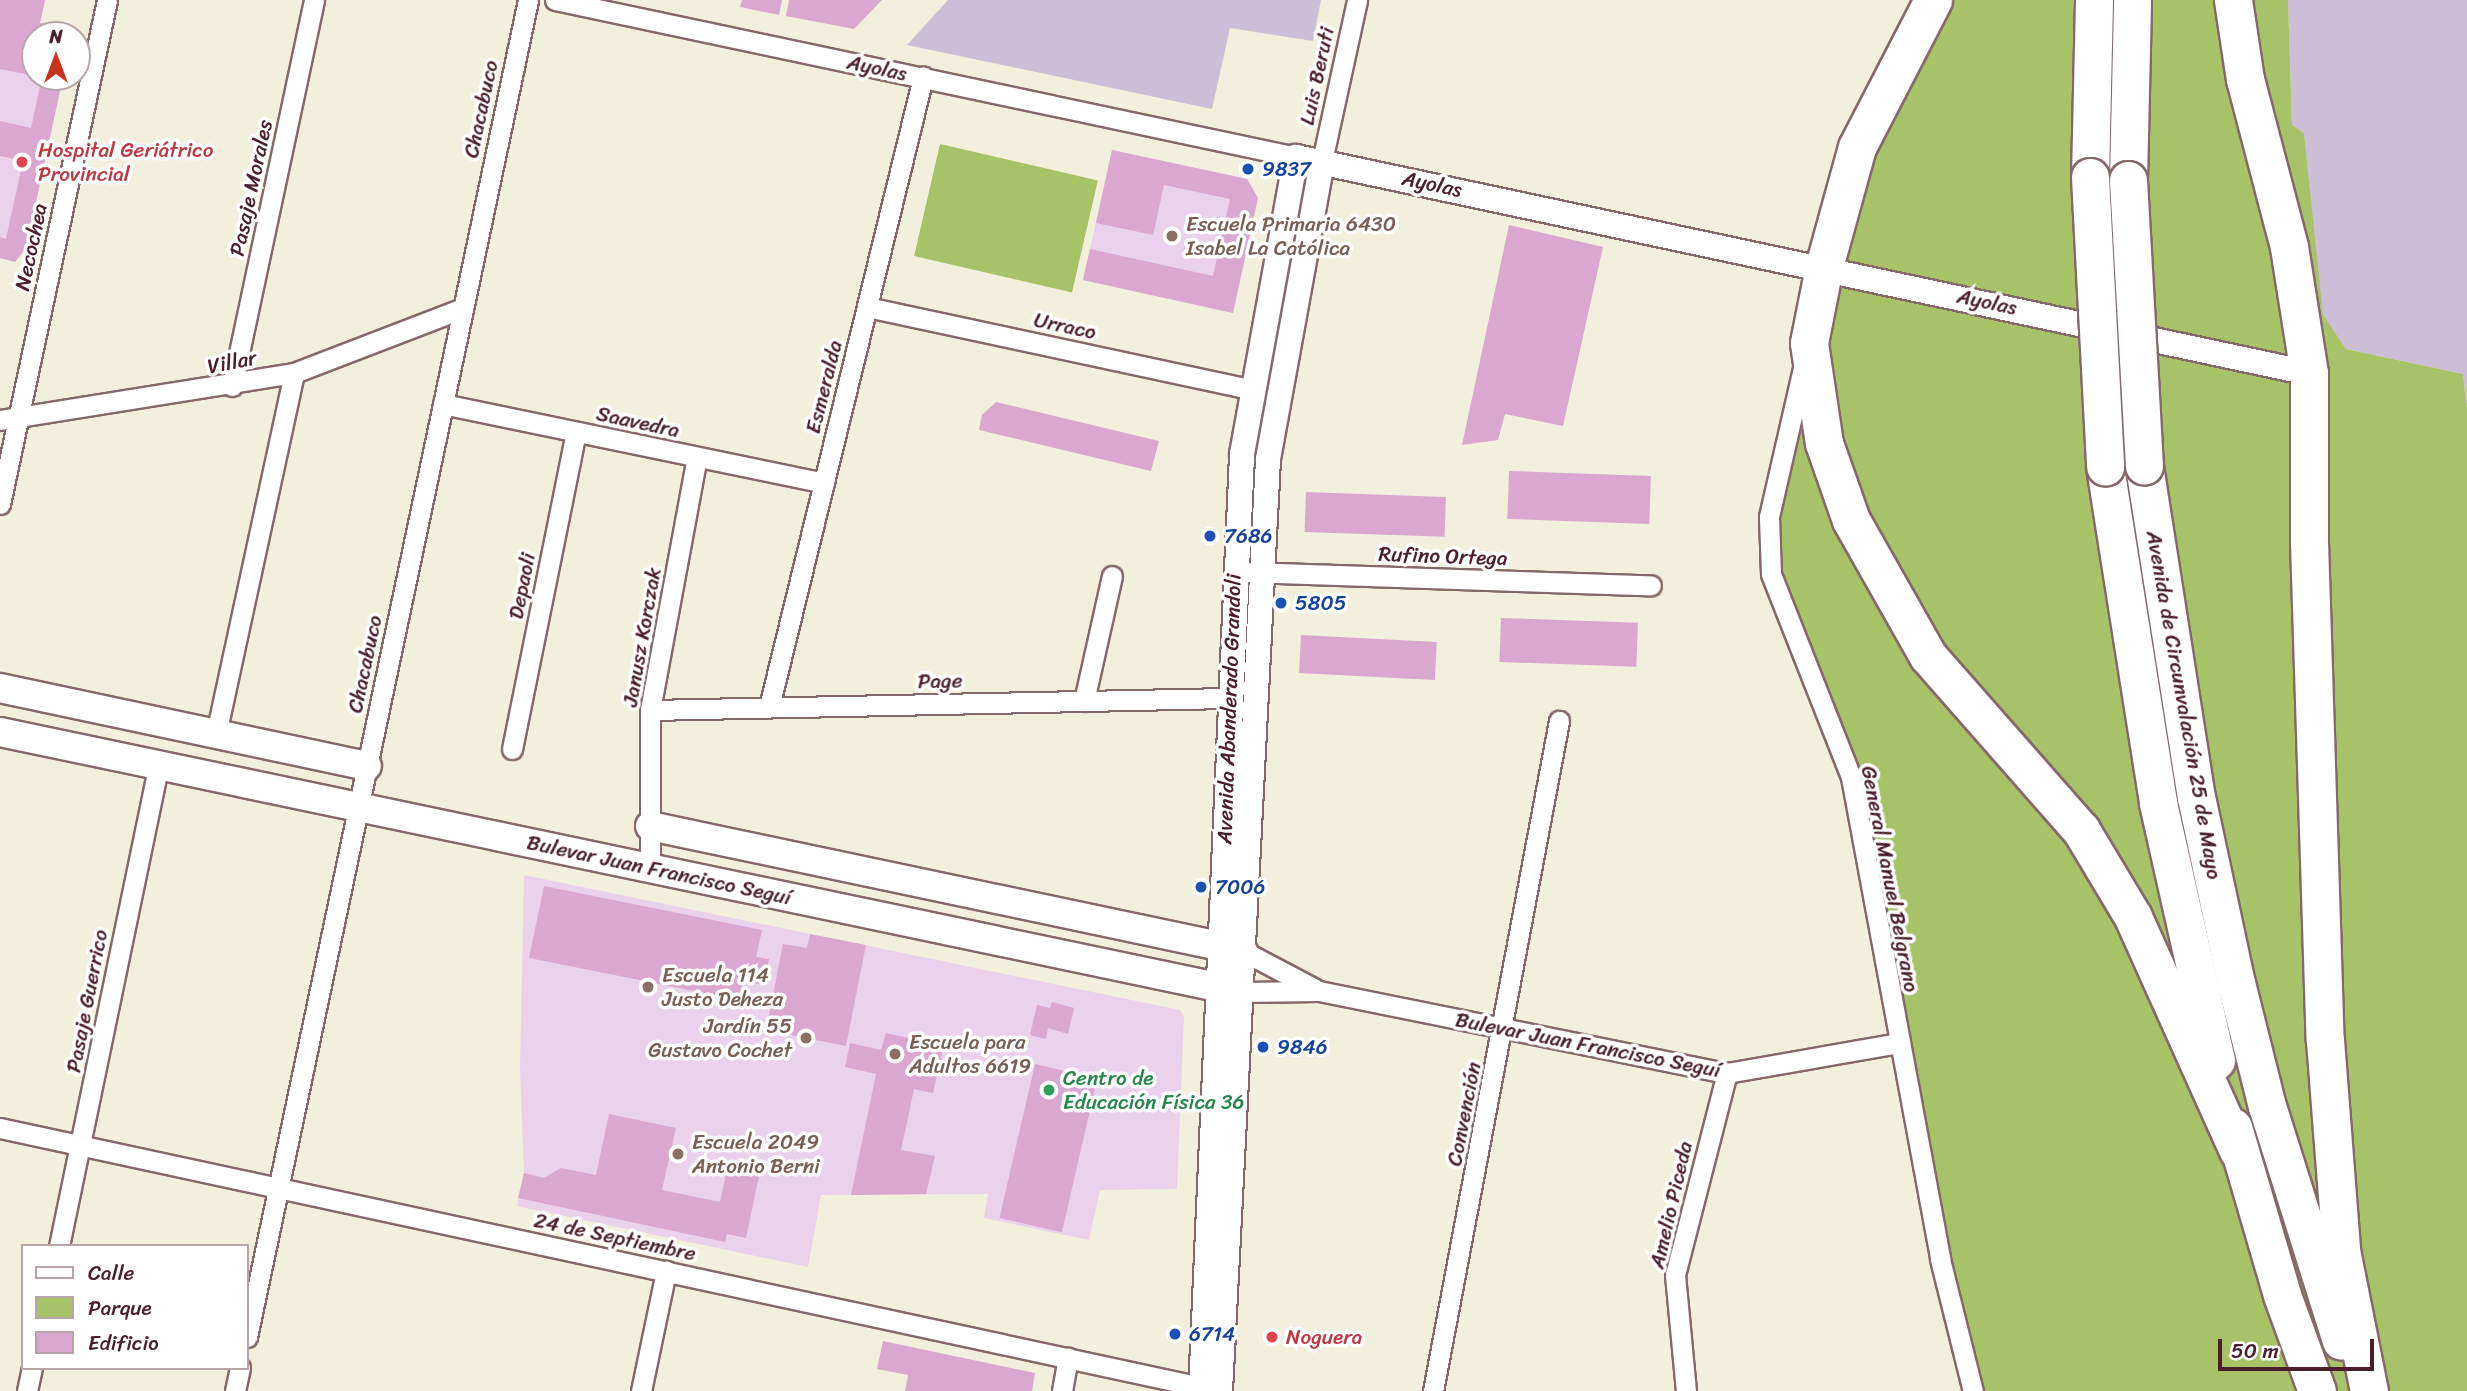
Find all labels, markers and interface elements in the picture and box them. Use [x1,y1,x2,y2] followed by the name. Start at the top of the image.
[49,20,63,53] text: N
[21,21,91,91] north arrow
[1294,24,1340,128] street label: Luis Beruti
[845,49,909,87] street label: Ayolas
[458,58,504,160] street label: Chacabuco
[224,118,278,258] street label: Pasaje Morales
[38,137,214,187] place label: Hospital Geriátrico Provincial
[12,152,32,172] marker: Hospital Geriátrico Provincial
[1262,156,1311,182] place label: 9837
[1240,161,1256,177] marker: 9837
[1400,165,1464,203] street label: Ayolas
[9,201,53,293] street label: Necochea
[1186,211,1396,261] place label: Escuela Primaria 6430 Isabel La Católica
[1164,228,1180,244] marker: Escuela Primaria 6430 Isabel La Católica
[1955,283,2019,321] street label: Ayolas
[1032,307,1098,345] street label: Urraco
[800,338,848,436] street label: Esmeralda
[205,345,259,379] street label: Villar
[594,401,682,443] street label: Saavedra
[1224,523,1273,549] place label: 7686
[1202,528,1218,544] marker: 7686
[2141,528,2227,882] street label: Avenida de Circunvalación 25 de Mayo
[1377,541,1509,571] street label: Rufino Ortega
[503,551,541,621] street label: Depaoli
[617,565,667,709] street label: Janusz Korczak
[1212,573,1246,845] street label: Avenida Abanderado Grandoli
[1295,590,1347,616] place label: 5805
[1273,595,1289,611] marker: 5805
[342,613,388,715] street label: Chacabuco
[917,668,963,694] street label: Page
[1856,764,1924,994] street label: General Manuel Belgrano
[524,830,794,910] street label: Bulevar Juan Francisco Seguí
[1215,874,1265,900] place label: 7006
[1193,879,1209,895] marker: 7006
[61,927,113,1075] street label: Pasaje Guerrico
[662,962,784,1012] place label: Escuela 114 Justo Deheza
[640,979,656,995] marker: Escuela 114 Justo Deheza
[1453,1007,1723,1083] street label: Bulevar Juan Francisco Seguí
[648,1013,792,1063] place label: Jardín 55 Gustavo Cochet
[909,1029,1031,1079] place label: Escuela para Adultos 6619
[798,1030,814,1046] marker: Jardín 55 Gustavo Cochet
[1277,1034,1328,1060] place label: 9846
[1255,1039,1271,1055] marker: 9846
[887,1046,903,1062] marker: Escuela para Adultos 6619
[1442,1060,1486,1168] street label: Convención
[1063,1065,1244,1115] place label: Centro de Educación Física 36
[1041,1082,1057,1098] marker: Centro de Educación Física 36
[692,1129,820,1179] place label: Escuela 2049 Antonio Berni
[1644,1139,1698,1271] street label: Amelio Piceda
[670,1146,686,1162] marker: Escuela 2049 Antonio Berni
[532,1207,698,1267] street label: 24 de Septiembre
[21,1244,248,1370] legend
[88,1254,134,1292] text: Calle
[88,1289,152,1327] text: Parque
[1189,1321,1235,1347] place label: 6714
[88,1324,159,1362] text: Edificio
[1286,1324,1362,1350] place label: Noguera
[2222,1324,2378,1368] scale bar
[1167,1326,1183,1342] marker: 6714
[1264,1329,1280,1345] marker: Noguera
[2231,1332,2279,1370] text: 50 m

